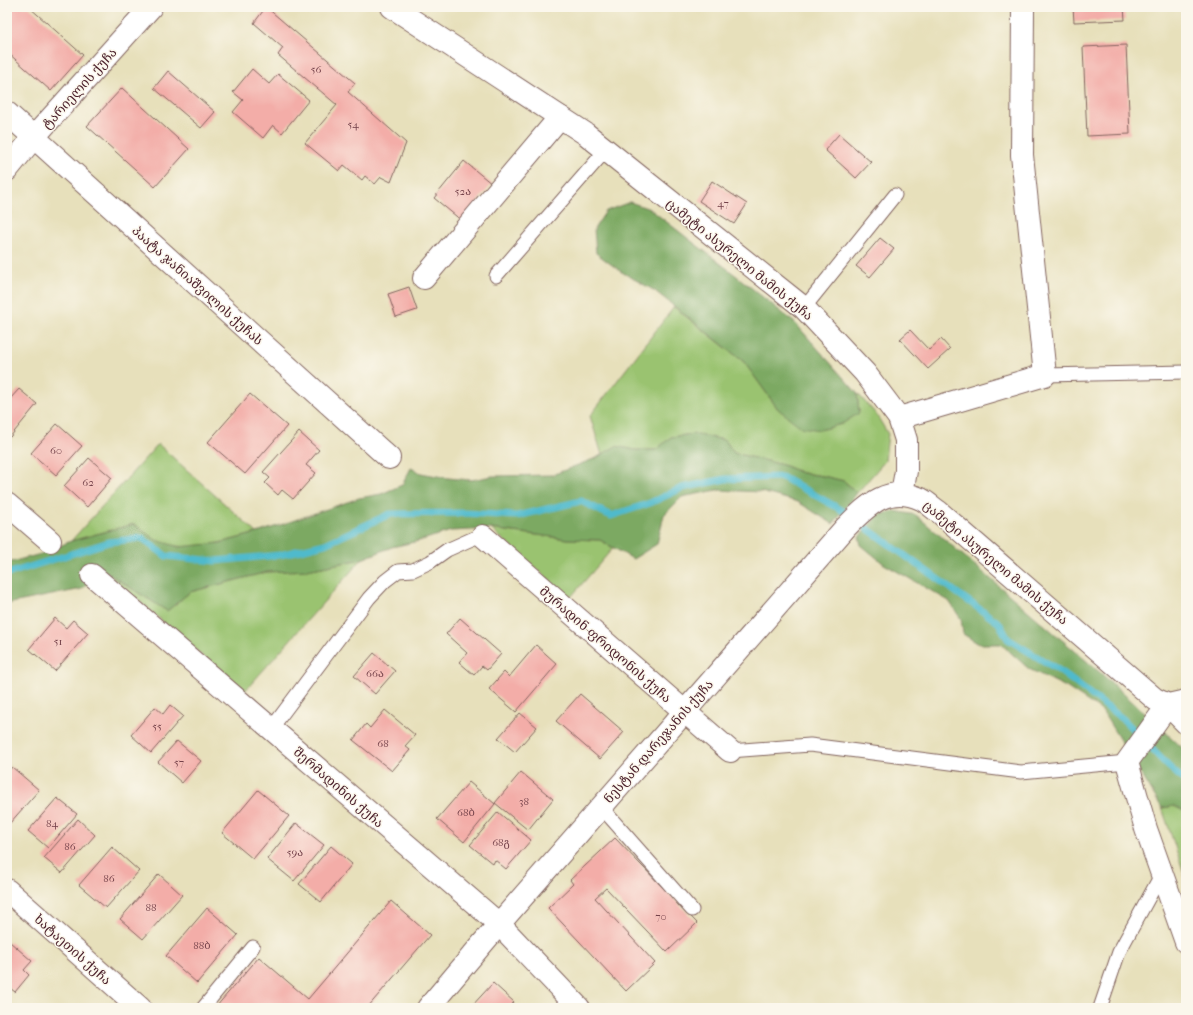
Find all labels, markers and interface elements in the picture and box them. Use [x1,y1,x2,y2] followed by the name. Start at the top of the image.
[39,45,120,132] street label: ტარიელის ქუჩა
[311,63,321,76] house number: 56
[347,118,359,131] house number: 54
[455,185,471,198] house number: 52ა
[663,196,816,323] street label: ცამეტი ასურელი მამის ქუჩა
[717,197,729,210] house number: 47
[129,223,266,348] street label: პაატა ჯანიაშვილის ქუჩას
[50,444,62,457] house number: 60
[82,476,94,489] house number: 62
[920,497,1071,627] street label: ცამეტი ასურელი მამის ქუჩა
[537,583,675,706] street label: მურადინ-ფრიდონის ქუჩა
[54,635,62,648] house number: 51
[366,667,384,680] house number: 66ა
[601,677,716,806] street label: ნესტან-დარეჯანის ქუჩა
[152,720,162,733] house number: 55
[377,737,389,750] house number: 68
[291,744,387,830] street label: შერმადინის ქუჩა
[174,756,184,769] house number: 57
[519,795,529,808] house number: 38
[457,806,475,819] house number: 68ბ
[46,817,58,830] house number: 84
[492,836,510,849] house number: 68გ
[64,840,76,853] house number: 86
[287,846,303,859] house number: 59ა
[103,872,115,885] house number: 86
[145,901,157,914] house number: 88
[655,910,667,923] house number: 70
[31,911,114,988] street label: ხატაეთის ქუჩა
[193,939,211,952] house number: 88ბ

